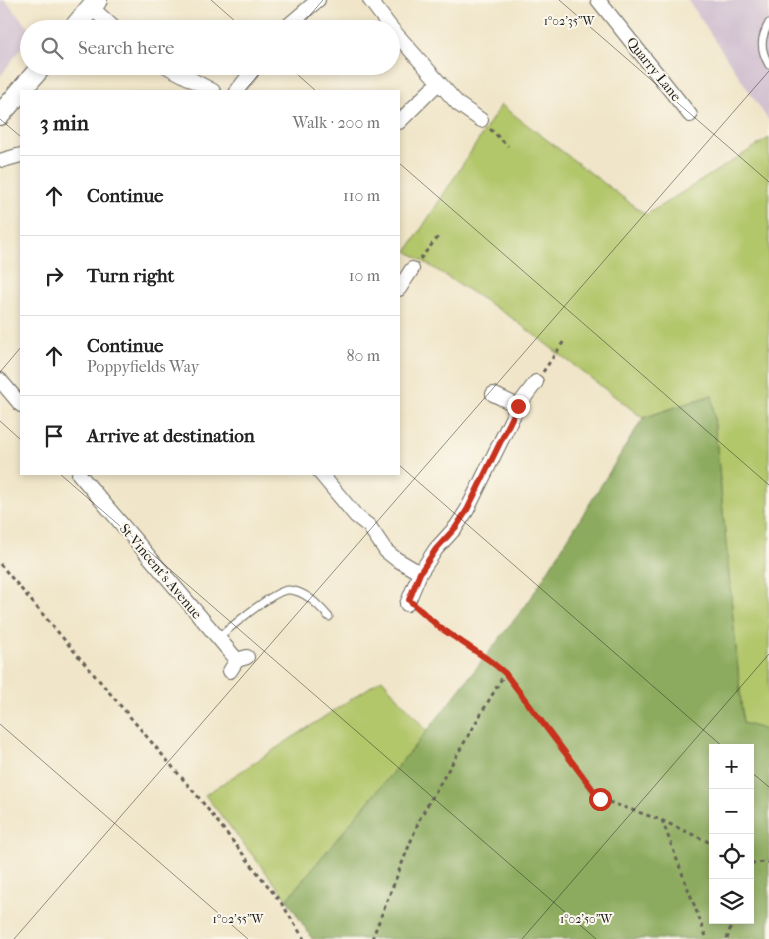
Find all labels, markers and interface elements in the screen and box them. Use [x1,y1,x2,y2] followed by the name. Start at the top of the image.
[544,14,596,28] text: 1°02'35"W
[20,20,400,75] search box
[38,34,66,62] icon: search
[623,34,685,105] street label: Quarry Lane
[78,37,174,59] text: Search here
[40,111,89,135] text: 3 min
[293,113,380,132] text: Walk · 200 m
[40,182,68,210] icon: ahead
[87,185,163,207] text: Continue
[343,186,380,205] text: 110 m
[40,262,68,290] icon: right
[87,265,174,287] text: Turn right
[349,266,380,285] text: 10 m
[87,335,163,357] text: Continue
[40,342,68,370] icon: ahead
[346,346,380,365] text: 80 m
[87,357,199,376] text: Poppyfields Way
[507,395,530,418] route end
[40,422,68,450] icon: arrive
[87,425,255,447] text: Arrive at destination
[116,520,205,622] street label: St Vincent's Avenue
[709,744,754,924] map controls
[709,744,754,789] button: +
[589,788,612,811] route start
[709,789,754,834] button: −
[709,834,754,879] button: locate
[709,879,754,924] button: layers
[213,912,265,926] text: 1°02'55"W
[560,912,613,926] text: 1°02'50"W

